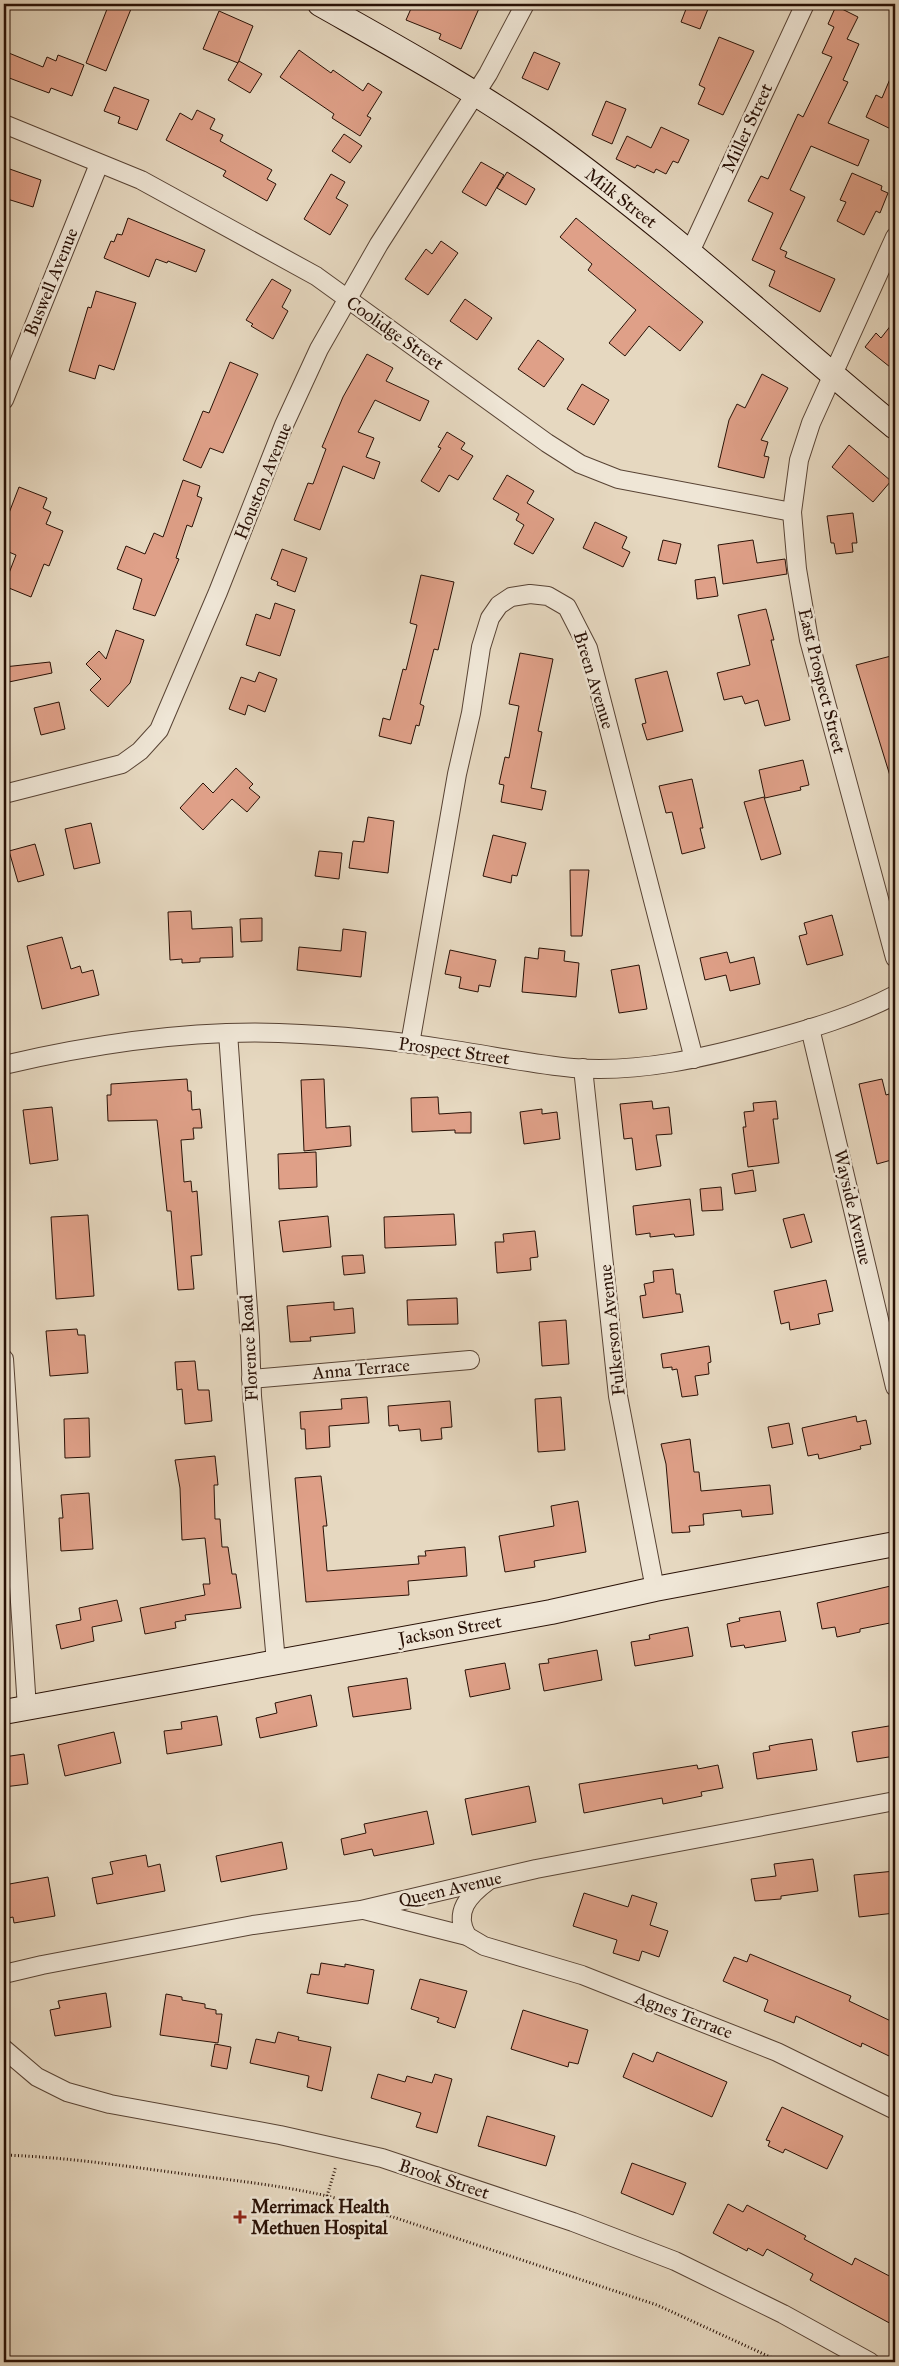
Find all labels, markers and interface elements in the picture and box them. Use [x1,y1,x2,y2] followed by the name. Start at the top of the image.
[717,79,778,176] street label: Miller Street
[581,163,662,233] street label: Milk Street
[19,225,83,339] street label: Buswell Avenue
[341,291,448,376] street label: Coolidge Street
[230,419,296,543] street label: Houston Avenue
[793,606,851,757] street label: East Prospect Street
[569,628,619,732] street label: Breen Avenue
[397,1032,511,1070] street label: Prospect Street
[829,1147,877,1267] street label: Wayside Avenue
[594,1263,630,1397] street label: Fulkerson Avenue
[235,1294,263,1402] street label: Florence Road
[310,1354,411,1384] street label: Anna Terrace
[395,1610,504,1651] street label: Jackson Street
[396,1866,504,1912] street label: Queen Avenue
[631,1986,736,2045] street label: Agnes Terrace
[396,2154,493,2204] street label: Brook Street
[251,2196,391,2240] place label: Merrimack Health Methuen Hospital
[233,2210,247,2224] marker: Merrimack Health Methuen Hospital

